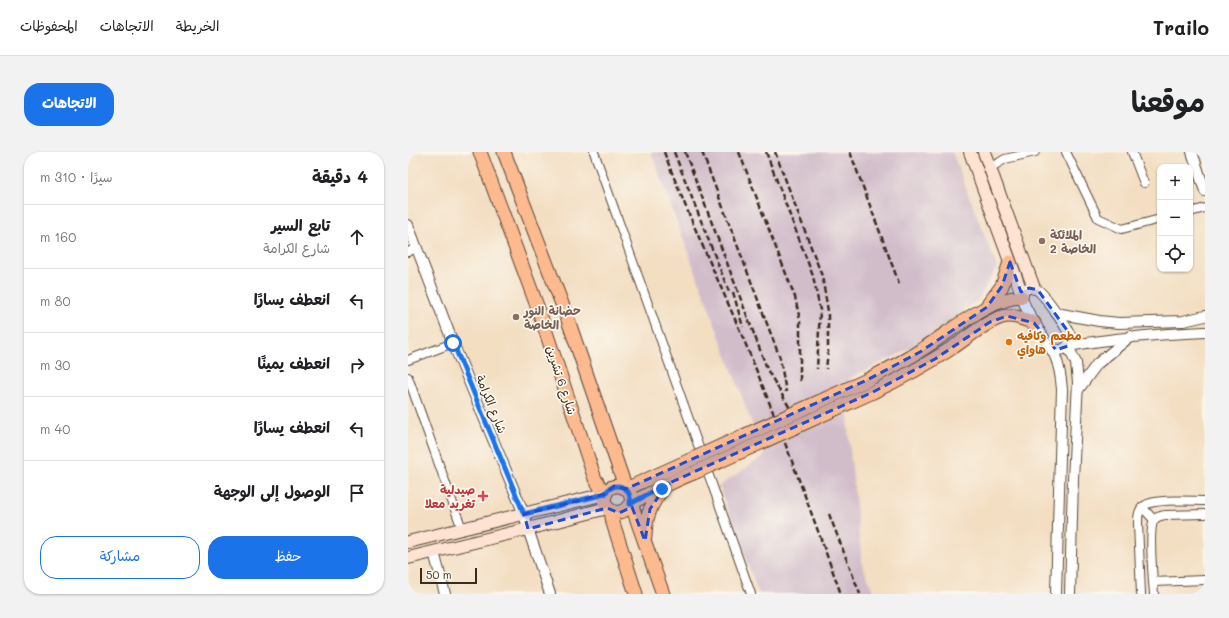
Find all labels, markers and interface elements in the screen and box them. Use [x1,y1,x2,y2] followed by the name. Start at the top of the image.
[1153,15,1209,40] text: Trailo
[20,16,78,35] text: المحفوظات
[100,16,154,35] text: الاتجاهات
[176,16,219,35] text: الخريطة
[24,83,114,126] button: الاتجاهات
[1131,83,1205,119] text: موقعنا
[1157,164,1193,272] map controls
[1157,164,1193,200] button: +
[312,165,368,187] text: 4 دقيقة
[40,168,113,185] text: سيرًا · 310 m
[1157,200,1193,236] button: −
[271,215,330,235] text: تابع السير
[346,226,368,248] icon: ahead
[1050,226,1096,256] place label: الملائكة الخاصة 2
[40,228,76,245] text: 160 m
[1037,236,1047,246] marker: الملائكة الخاصة 2
[1157,236,1193,272] button: locate
[263,239,330,256] text: شارع الكرامة
[254,289,330,309] text: انعطف يسارًا
[346,290,368,312] icon: left
[40,292,70,309] text: 80 m
[523,302,581,332] place label: حضانة النور الخاصة
[511,312,521,322] marker: حضانة النور الخاصة
[1017,327,1082,359] place label: مطعم وكافيه هاواي
[444,334,462,352] route start
[1004,337,1014,347] marker: مطعم وكافيه هاواي
[541,344,581,417] street label: شارع 6 تشرين
[258,353,330,373] text: انعطف يمينًا
[346,354,368,376] icon: right
[40,356,70,373] text: 30 m
[471,372,511,436] street label: شارع الكرامة
[254,417,330,437] text: انعطف يسارًا
[346,418,368,440] icon: left
[40,420,70,437] text: 40 m
[653,480,671,498] route end
[214,481,330,501] text: الوصول إلى الوجهة
[425,481,476,511] place label: صيدلية تغريد معلا
[346,482,368,504] icon: arrive
[478,491,488,501] marker: صيدلية تغريد معلا
[40,536,200,579] button: مشاركة
[208,536,368,579] button: حفظ
[420,566,477,585] scale bar
[426,567,452,582] text: 50 m

